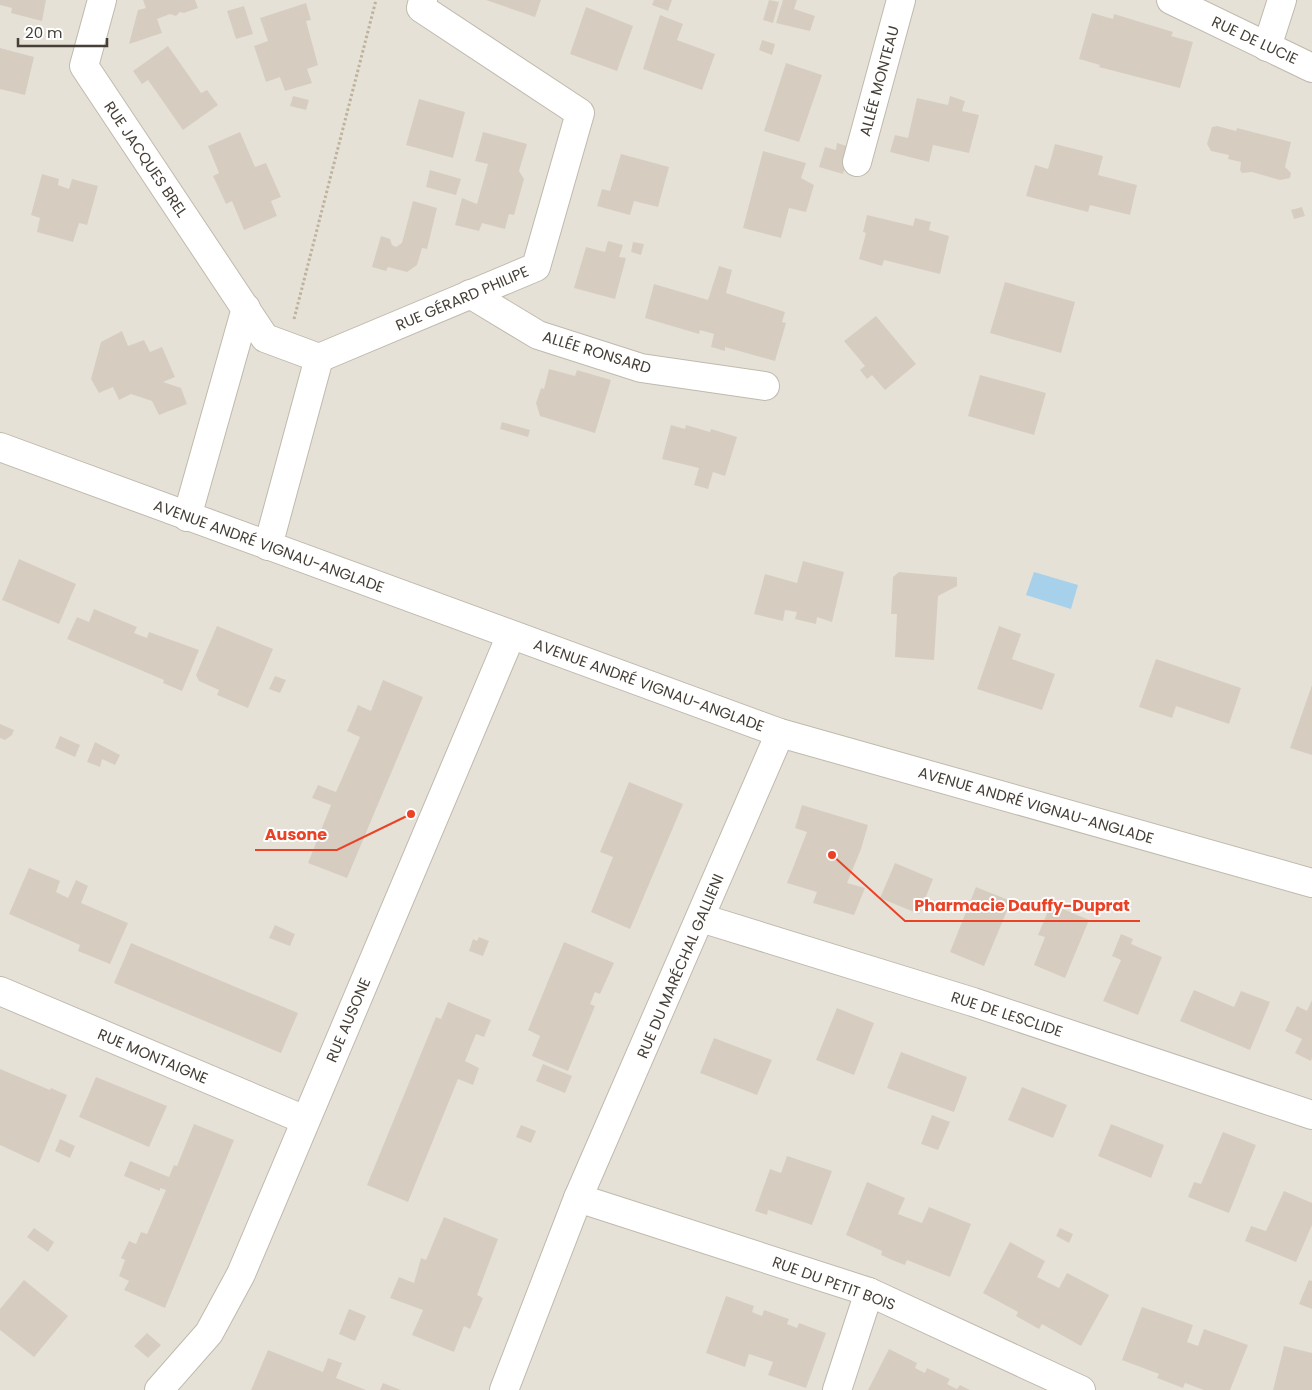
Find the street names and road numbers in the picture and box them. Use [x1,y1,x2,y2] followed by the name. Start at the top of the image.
[1208,11,1302,69] street label: RUE DE LUCIE
[854,23,904,139] street label: ALLÉE MONTEAU
[99,97,193,221] street label: RUE JACQUES BREL
[392,260,532,336] street label: RUE GÉRARD PHILIPE
[540,326,654,378] street label: ALLÉE RONSARD
[151,494,387,598] street label: AVENUE ANDRÉ VIGNAU-ANGLADE
[531,633,767,737] street label: AVENUE ANDRÉ VIGNAU-ANGLADE
[916,761,1156,849] street label: AVENUE ANDRÉ VIGNAU-ANGLADE
[632,871,728,1061] street label: RUE DU MARÉCHAL GALLIENI
[321,974,375,1066] street label: RUE AUSONE
[948,986,1066,1042] street label: RUE DE LESCLIDE
[95,1023,211,1089] street label: RUE MONTAIGNE
[770,1251,898,1315] street label: RUE DU PETIT BOIS

